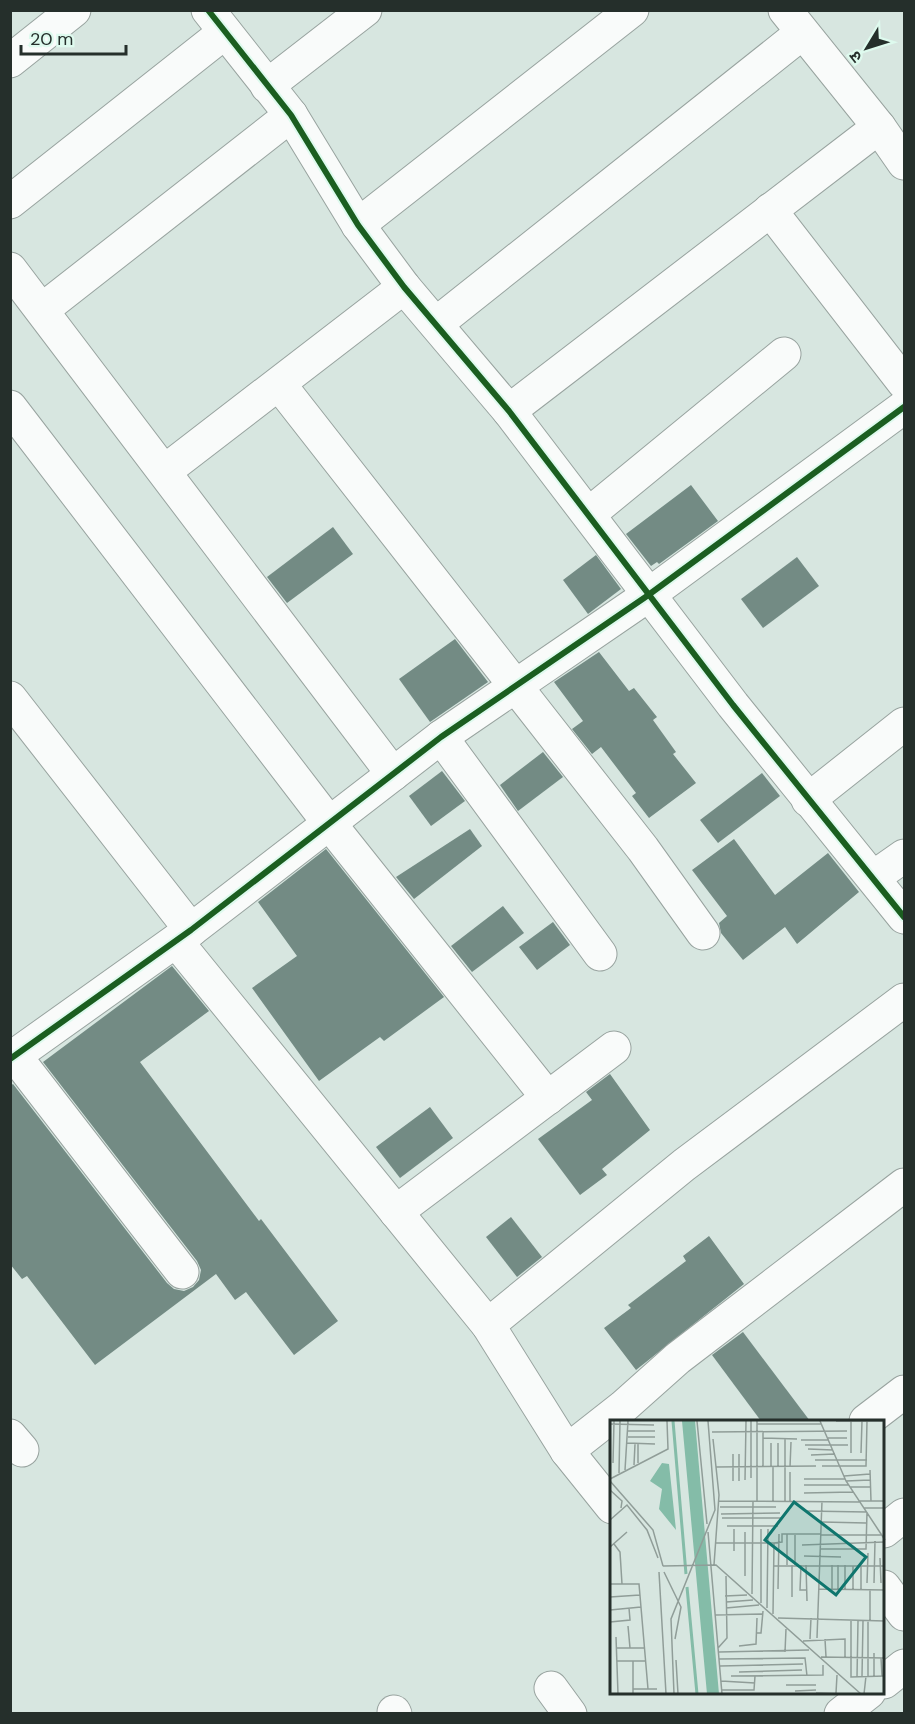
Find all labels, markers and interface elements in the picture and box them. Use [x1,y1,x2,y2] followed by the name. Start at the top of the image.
[21,18,126,56] scale bar
[837,18,897,78] north arrow
[30,27,73,51] text: 20 m
[844,46,867,67] text: उ
[610,1420,885,1694] inset map

